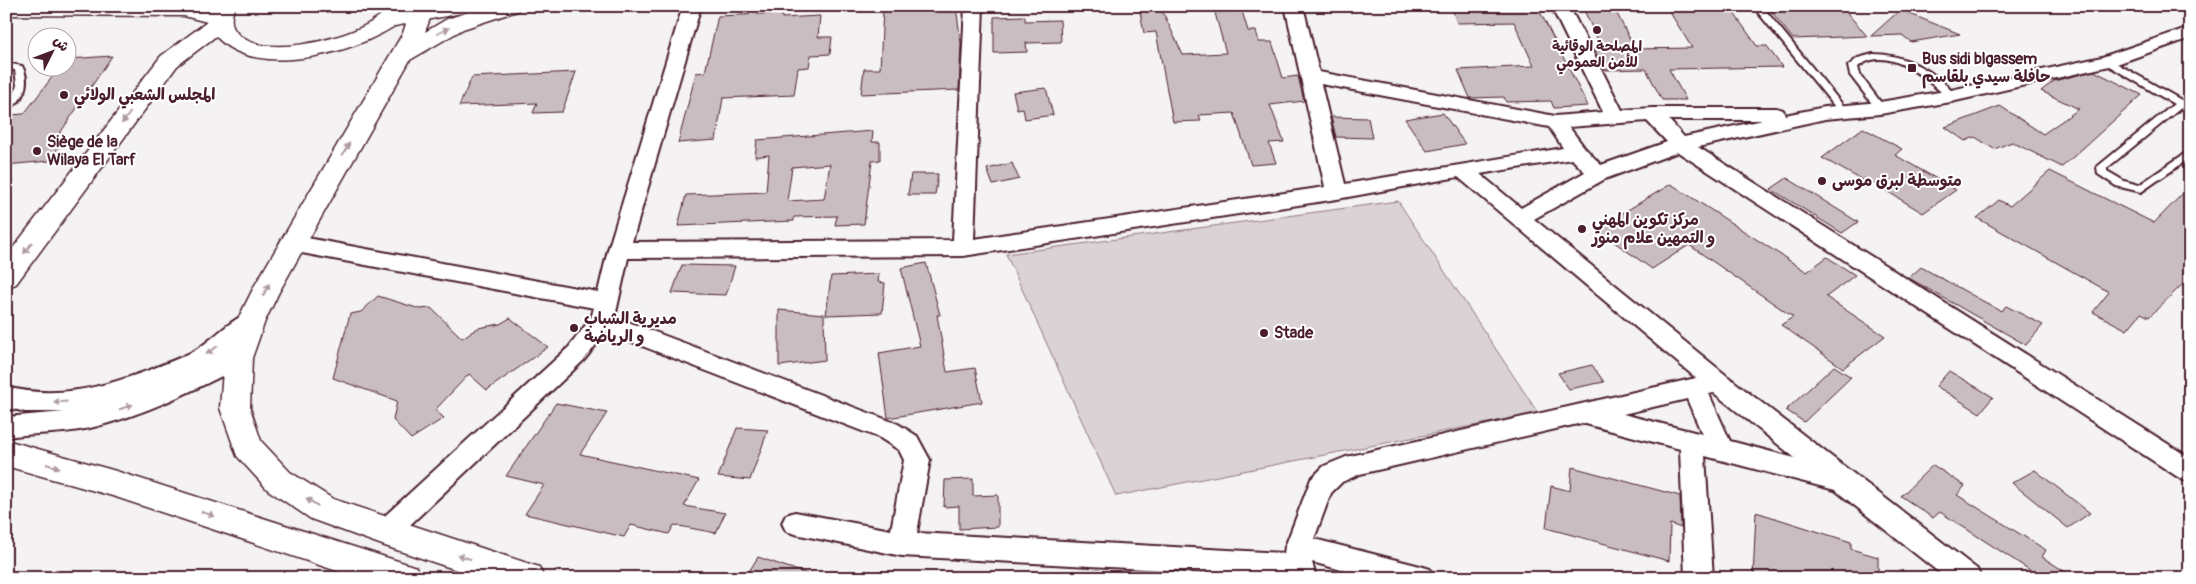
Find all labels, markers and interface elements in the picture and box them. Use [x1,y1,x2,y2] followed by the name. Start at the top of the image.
[1591,24,1603,36] marker: المصلحة الوقائية للأمن العمومي
[435,27,450,35] one-way arrow
[28,28,78,78] north arrow
[50,32,73,55] text: ش
[1552,38,1642,75] place label: المصلحة الوقائية للأمن العمومي
[1922,49,2050,89] place label: Bus sidi blgassem حافلة سيدي بلقاسم
[1906,62,1918,74] marker: Bus sidi blgassem حافلة سيدي بلقاسم
[74,85,215,109] place label: المجلس الشعبي الولائي
[58,89,70,101] marker: المجلس الشعبي الولائي
[121,111,131,125] one-way arrow
[47,132,136,170] place label: Siège de la Wilaya El Tarf
[342,142,351,155] one-way arrow
[31,145,43,157] marker: Siège de la Wilaya El Tarf
[1832,171,1962,191] place label: متوسطة لبرق موسى
[1816,175,1828,187] marker: متوسطة لبرق موسى
[1590,210,1715,250] place label: مركز تكوين المهني و التمهين علام منور
[1576,223,1588,235] marker: مركز تكوين المهني و التمهين علام منور
[23,241,33,255] one-way arrow
[262,283,270,297] one-way arrow
[584,309,677,347] place label: مديرية الشباب و الرياضة
[568,322,580,334] marker: مديرية الشباب و الرياضة
[1274,323,1314,343] place label: Stade
[1258,327,1270,339] marker: Stade
[205,345,219,355] one-way arrow
[52,398,68,406] one-way arrow
[118,402,133,410] one-way arrow
[46,463,61,471] one-way arrow
[305,497,319,507] one-way arrow
[201,511,216,518] one-way arrow
[457,553,472,561] one-way arrow

